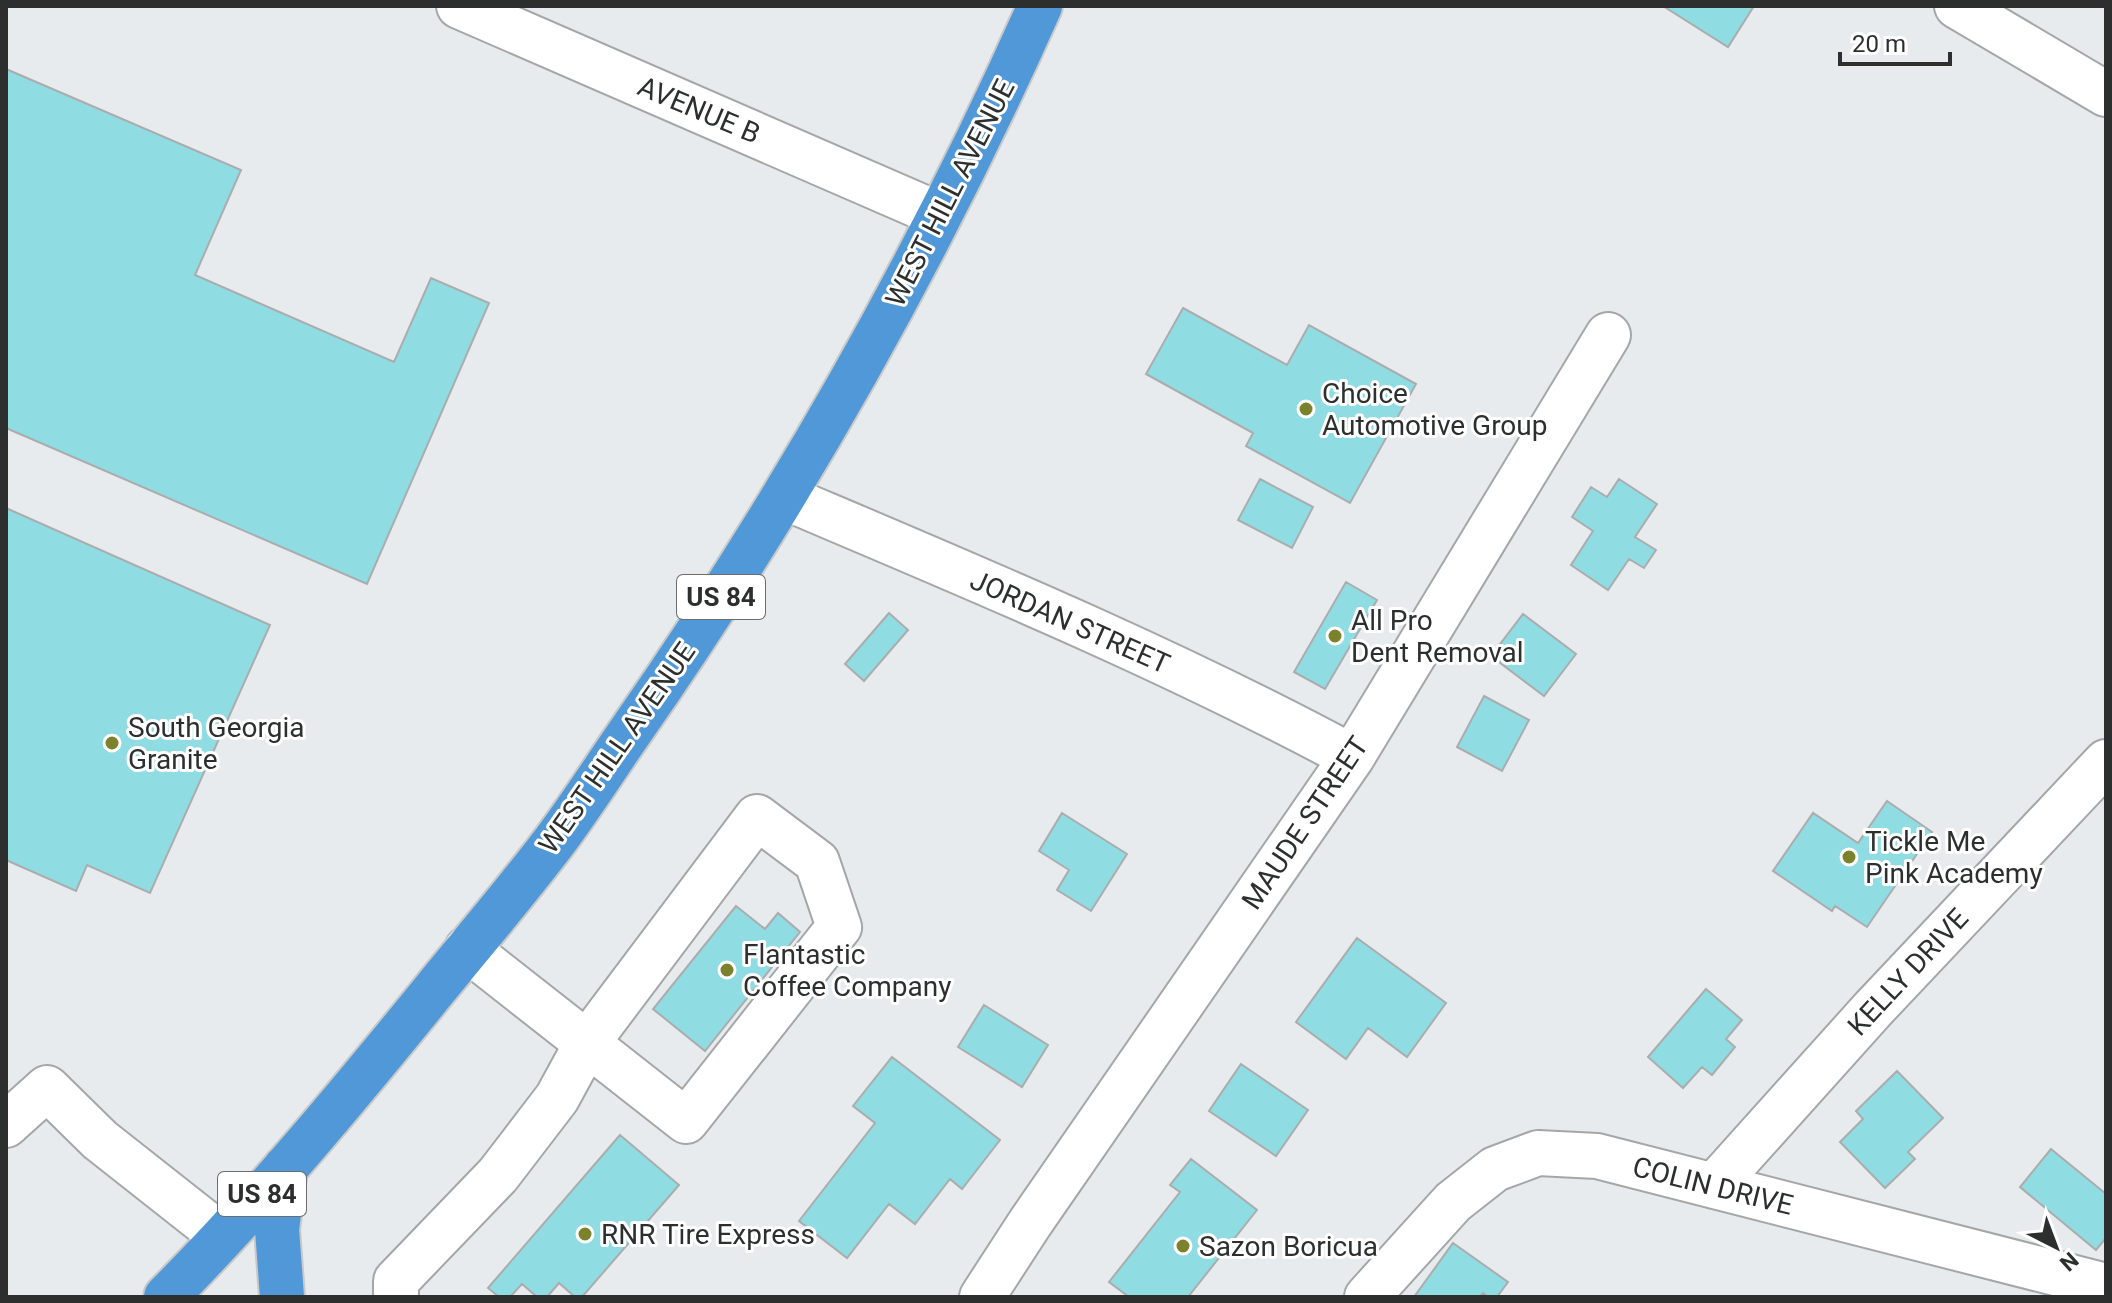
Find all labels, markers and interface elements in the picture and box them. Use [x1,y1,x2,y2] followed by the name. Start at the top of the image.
[1840,16,1950,66] scale bar
[1852,30,1906,58] text: 20 m
[633,70,765,150] street label: AVENUE B
[879,74,1021,312] street label: WEST HILL AVENUE
[1322,377,1548,442] place label: Choice Automotive Group
[1297,400,1315,418] marker: Choice Automotive Group
[965,563,1175,681] street label: JORDAN STREET
[677,575,765,619] road number: US 84
[1351,604,1524,669] place label: All Pro Dent Removal
[1326,627,1344,645] marker: All Pro Dent Removal
[532,636,702,860] street label: WEST HILL AVENUE
[128,711,304,776] place label: South Georgia Granite
[1235,730,1375,916] street label: MAUDE STREET
[103,734,121,752] marker: South Georgia Granite
[1865,825,2043,890] place label: Tickle Me Pink Academy
[1840,848,1858,866] marker: Tickle Me Pink Academy
[1841,902,1975,1042] street label: KELLY DRIVE
[743,938,951,1003] place label: Flantastic Coffee Company
[718,961,736,979] marker: Flantastic Coffee Company
[1629,1150,1797,1222] street label: COLIN DRIVE
[218,1172,306,1216] road number: US 84
[2016,1207,2096,1287] north arrow
[601,1218,815,1251] place label: RNR Tire Express
[576,1225,594,1243] marker: RNR Tire Express
[1199,1230,1378,1263] place label: Sazon Boricua
[1174,1237,1192,1255] marker: Sazon Boricua
[2055,1247,2083,1276] text: N

